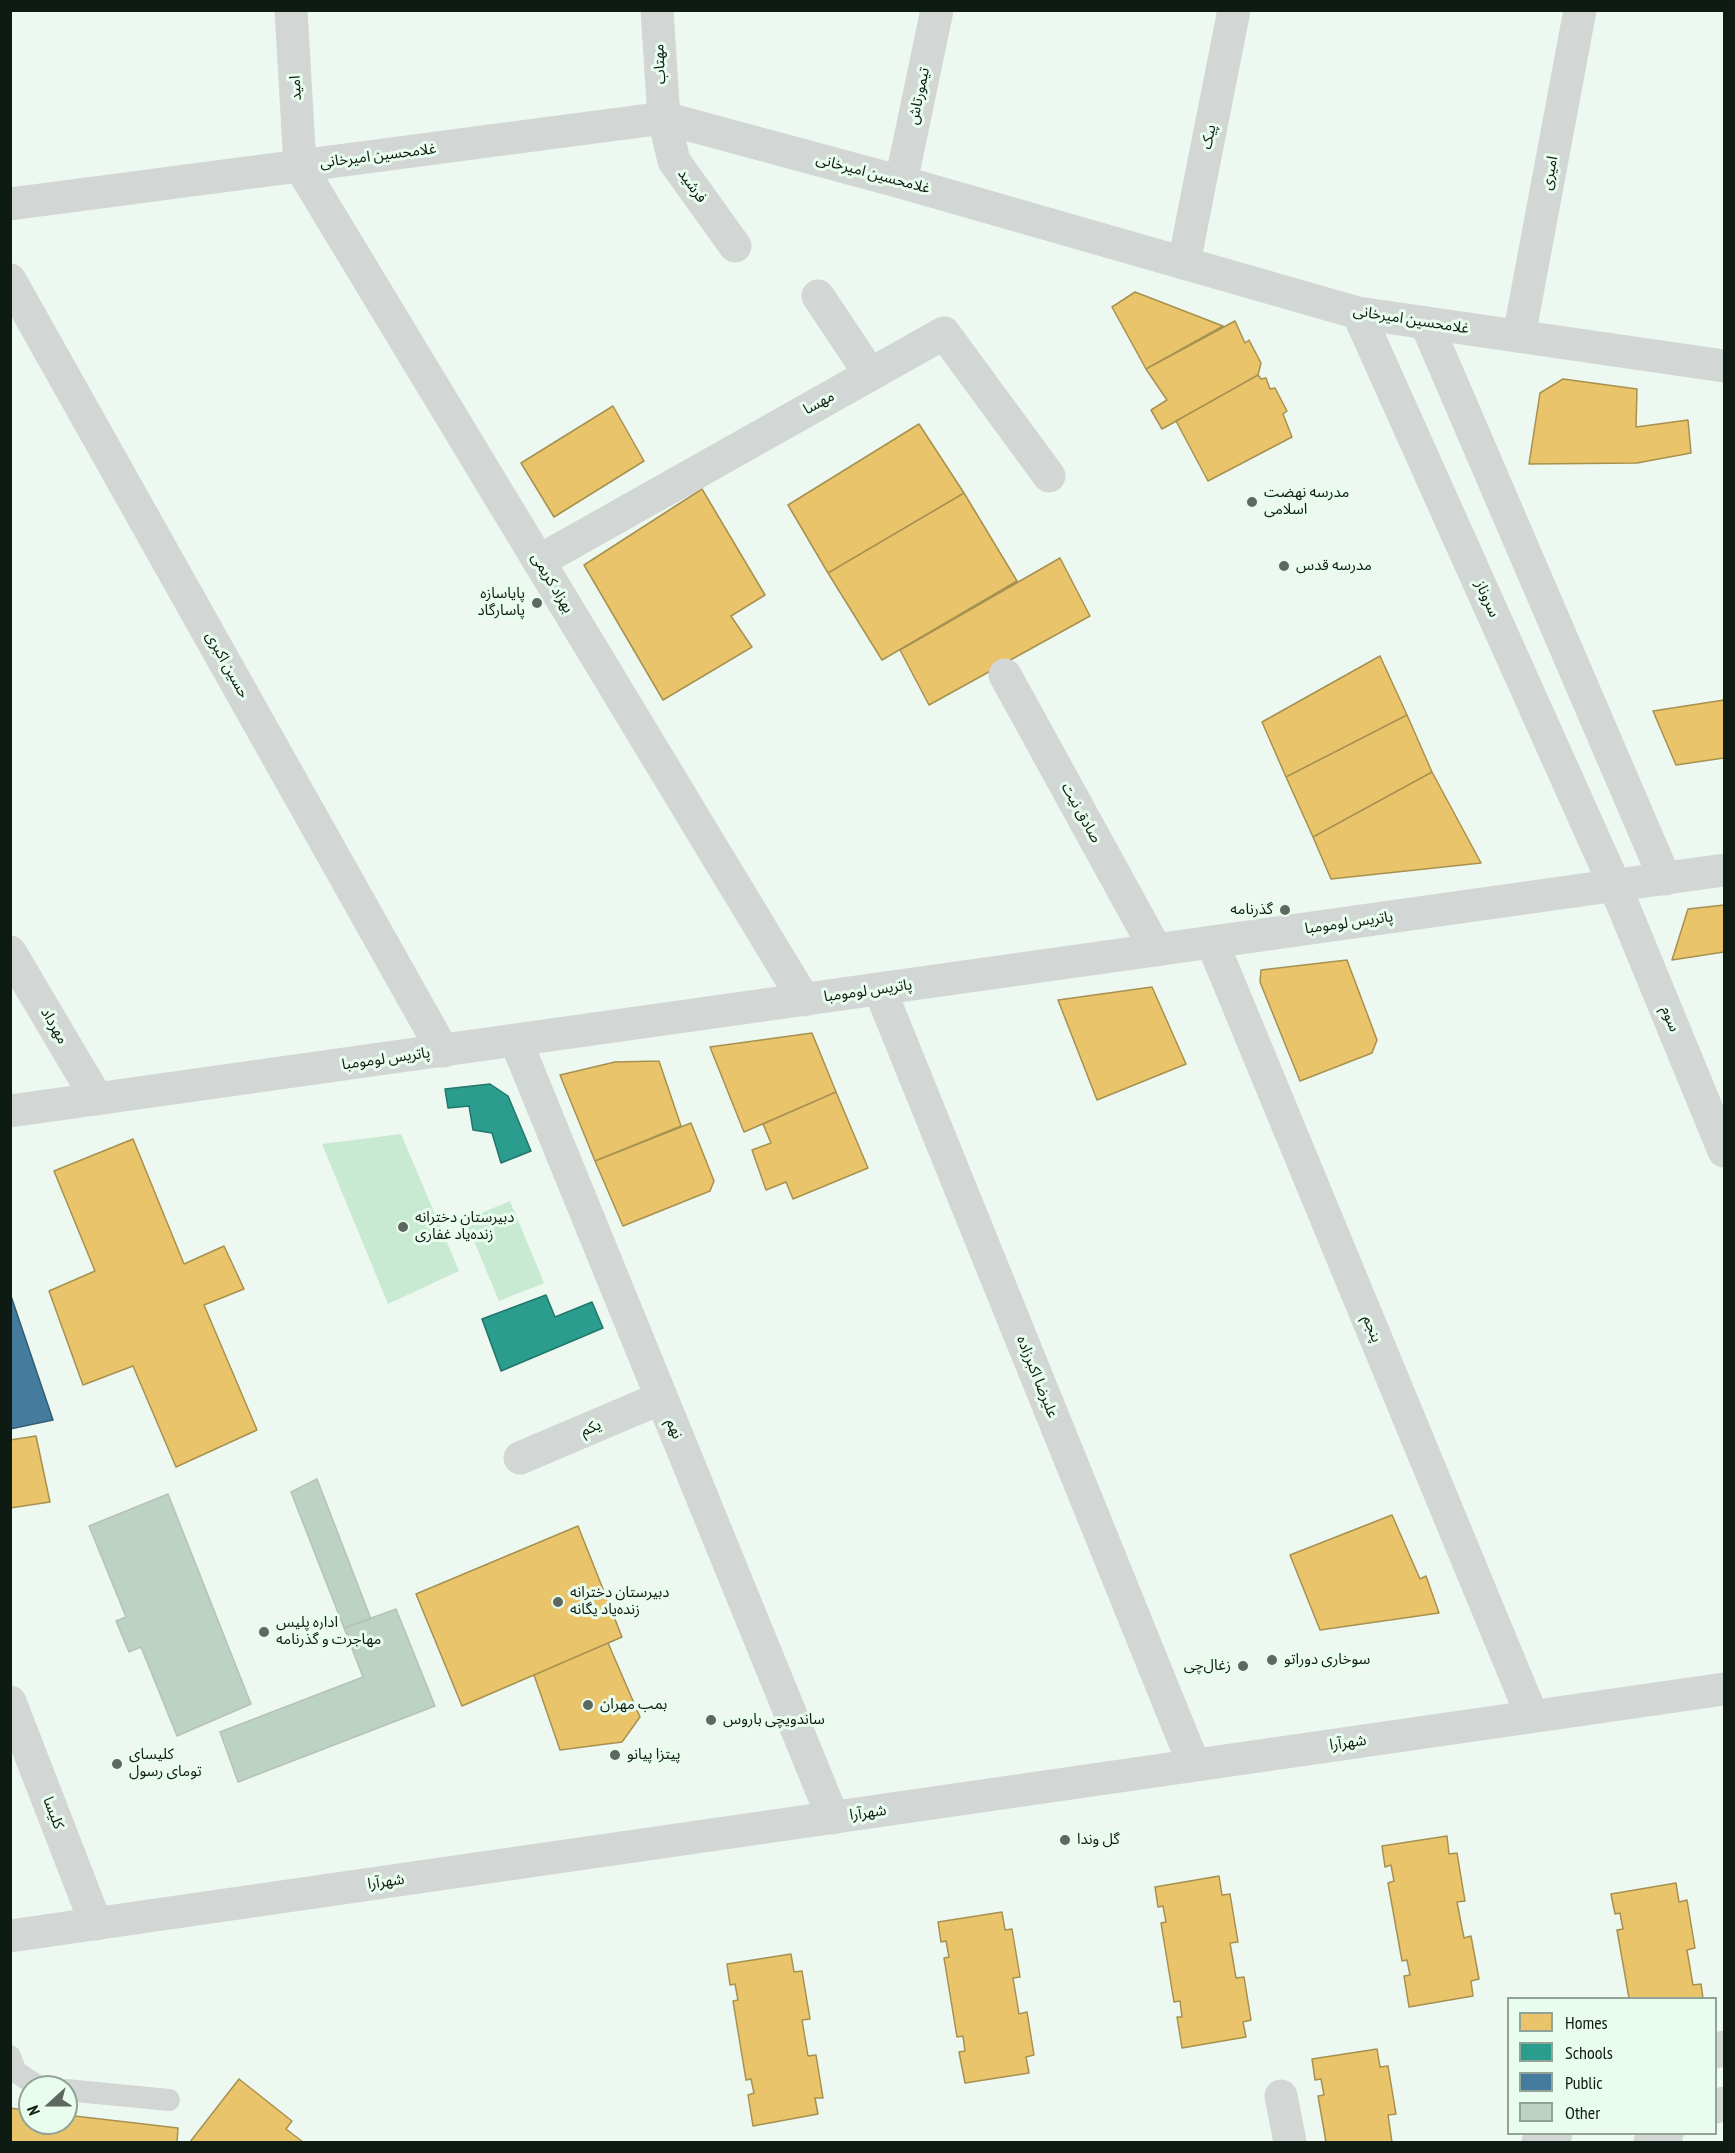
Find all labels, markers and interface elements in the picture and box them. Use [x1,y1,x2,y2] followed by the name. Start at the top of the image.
[650,43,670,85] street label: مهتاب
[904,66,934,126] street label: تیمورتاش
[286,75,306,101] street label: امید
[1198,123,1220,151] street label: پیک
[319,140,437,172] street label: غلامحسین امیرخانی
[814,150,932,198] street label: غلامحسین امیرخانی
[1538,154,1562,192] street label: امیری
[674,166,710,206] street label: فرشید
[1352,302,1470,338] street label: غلامحسین امیرخانی
[800,387,838,419] street label: مهسا
[1264,484,1349,519] place label: مدرسه نهضت اسلامی
[1245,495,1259,509] marker: مدرسه نهضت اسلامی
[527,550,577,616] street label: بهزاد کریمی
[1296,557,1372,575] place label: مدرسه قدس
[1277,559,1291,573] marker: مدرسه قدس
[1471,578,1503,620] street label: سروناز
[477,585,525,620] place label: پایاسازه پاسارگاد
[530,596,544,610] marker: پایاسازه پاسارگاد
[201,628,253,702] street label: حسین اکبری
[1057,780,1105,846] street label: صادق نیت
[1230,901,1273,919] place label: گذرنامه
[1278,903,1292,917] marker: گذرنامه
[1304,908,1394,938] street label: پاتریس لومومبا
[823,976,913,1006] street label: پاتریس لومومبا
[1657,1004,1683,1034] street label: سوم
[36,1005,72,1047] street label: مهرداد
[341,1044,431,1074] street label: پاتریس لومومبا
[415,1209,514,1244] place label: دبیرستان دخترانه زنده‌یاد غفاری
[396,1220,410,1234] marker: دبیرستان دخترانه زنده‌یاد غفاری
[1358,1313,1386,1345] street label: پنجم
[1012,1333,1062,1421] street label: علیرضا اکبرزاده
[578,1416,604,1440] street label: یکم
[662,1416,686,1442] street label: نهم
[570,1584,669,1619] place label: دبیرستان دخترانه زنده‌یاد یگانه
[551,1595,565,1609] marker: دبیرستان دخترانه زنده‌یاد یگانه
[276,1614,381,1649] place label: اداره پلیس مهاجرت و گذرنامه
[257,1625,271,1639] marker: اداره پلیس مهاجرت و گذرنامه
[1284,1651,1370,1669] place label: سوخاری دوراتو
[1265,1653,1279,1667] marker: سوخاری دوراتو
[1184,1657,1231,1675] place label: زغال‌چی
[1236,1659,1250,1673] marker: زغال‌چی
[600,1696,667,1714] place label: بمب مهران
[581,1698,595,1712] marker: بمب مهران
[723,1711,825,1729] place label: ساندویچی باروس
[704,1713,718,1727] marker: ساندویچی باروس
[1328,1732,1368,1754] street label: شهرآرا
[129,1746,202,1781] place label: کلیسای تومای رسول
[627,1746,681,1764] place label: پیتزا پیانو
[608,1748,622,1762] marker: پیتزا پیانو
[110,1757,124,1771] marker: کلیسای تومای رسول
[39,1794,67,1832] street label: کلیسا
[848,1802,888,1824] street label: شهرآرا
[1077,1831,1120,1849] place label: گل وندا
[1058,1833,1072,1847] marker: گل وندا
[366,1871,406,1893] street label: شهرآرا
[1507,1997,1717,2135] legend
[1565,2011,1608,2034] text: Homes
[1565,2041,1613,2064] text: Schools
[1565,2071,1603,2094] text: Public
[18,2075,78,2135] north arrow
[1565,2101,1600,2124] text: Other
[22,2103,44,2118] text: N

